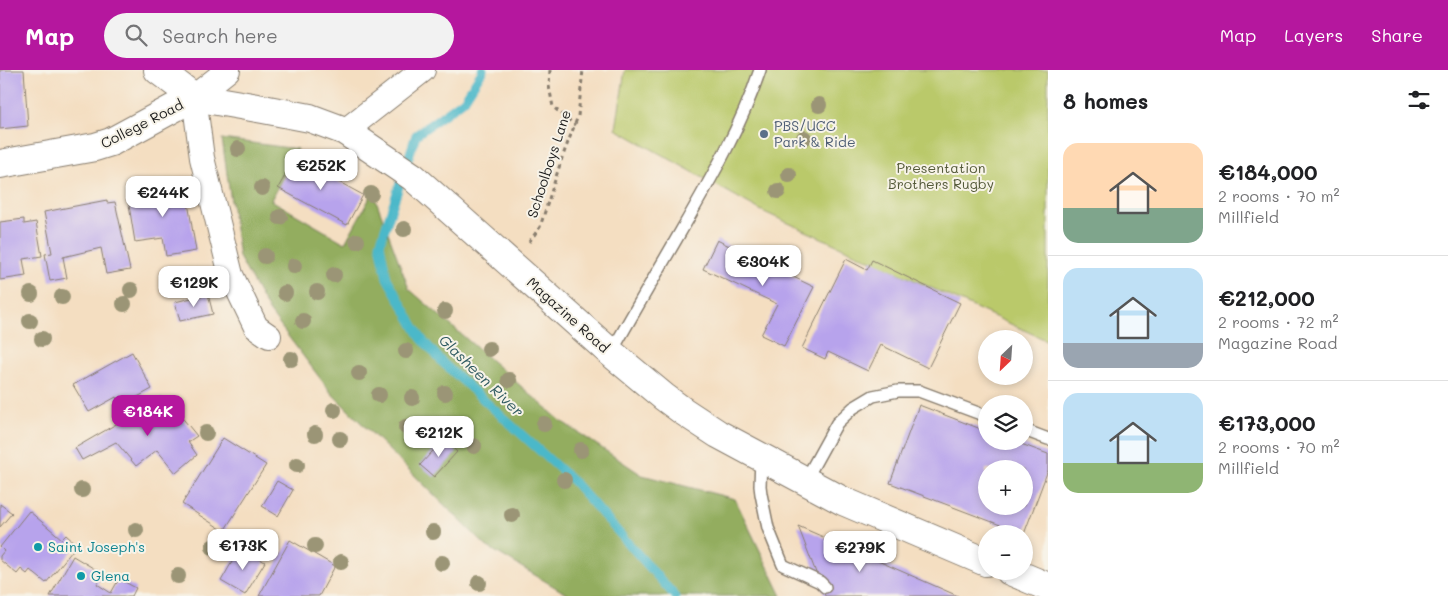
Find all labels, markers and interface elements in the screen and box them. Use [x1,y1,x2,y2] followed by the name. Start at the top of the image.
[104,13,454,58] search box
[25,20,74,51] text: Map
[122,21,150,49] icon: search
[162,23,278,48] text: Search here
[1220,23,1256,47] text: Map
[1284,23,1343,47] text: Layers
[1371,23,1423,47] text: Share
[1405,86,1433,114] icon: filters
[1063,87,1148,114] text: 8 homes
[97,95,186,152] street label: College Road
[522,107,575,220] street label: Schoolboys Lane
[774,116,856,151] place label: PBS/UCC Park & Ride
[758,128,770,140] marker: PBS/UCC Park & Ride
[286,148,356,191] pin: €252K
[296,154,346,175] text: €252K
[888,158,994,193] park label: Presentation Brothers Rugby
[1218,158,1318,185] text: €184,000
[1103,163,1163,223] icon: home
[128,176,198,218] pin: €244K
[137,181,189,202] text: €244K
[1218,185,1339,206] text: 2 rooms · 70 m²
[1218,206,1279,227] text: Millfield
[728,244,798,287] pin: €304K
[736,250,790,271] text: €304K
[159,266,229,308] pin: €129K
[169,271,219,292] text: €129K
[523,273,614,357] street label: Magazine Road
[1218,284,1315,311] text: €212,000
[1103,288,1163,348] icon: home
[1218,311,1339,332] text: 2 rooms · 72 m²
[435,330,529,421] water label: Glasheen River
[978,330,1032,385] north arrow
[978,330,1033,580] map controls
[1218,332,1338,353] text: Magazine Road
[113,394,183,437] pin: €184K
[978,395,1033,450] button: layers
[123,400,173,421] text: €184K
[1218,409,1316,436] text: €173,000
[1103,413,1163,473] icon: home
[404,416,474,458] pin: €212K
[415,421,463,442] text: €212K
[1218,436,1339,457] text: 2 rooms · 70 m²
[1218,457,1279,478] text: Millfield
[978,460,1033,515] button: +
[978,525,1033,580] button: −
[208,528,278,571] pin: €173K
[825,530,895,573] pin: €279K
[218,534,268,555] text: €173K
[835,536,885,557] text: €279K
[48,537,145,556] place label: Saint Joseph's
[32,541,44,553] marker: Saint Joseph's
[91,566,130,585] place label: Glena
[75,570,87,582] marker: Glena

